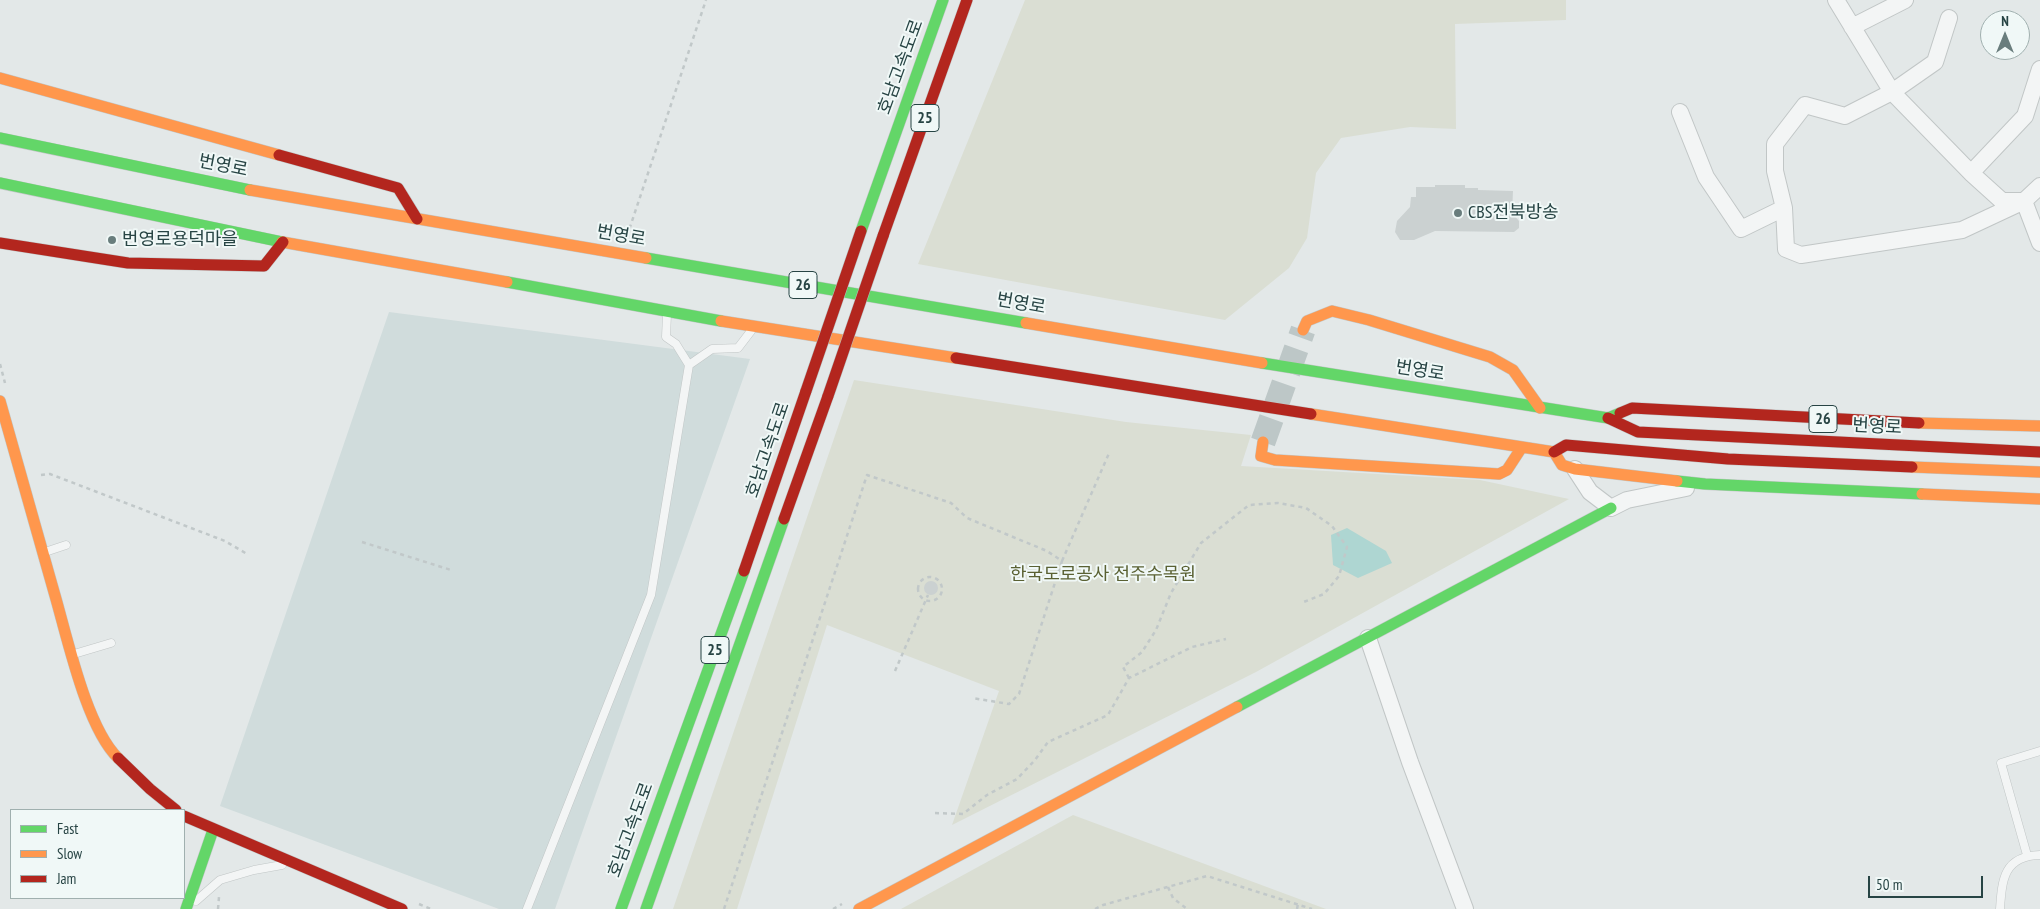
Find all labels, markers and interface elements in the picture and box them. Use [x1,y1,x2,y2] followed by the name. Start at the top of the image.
[1980,10,2030,60] north arrow
[2001,12,2009,30] text: N
[874,17,928,117] street label: 호남고속도로
[911,105,939,132] road number: 25
[197,151,249,181] street label: 번영로
[1468,202,1559,224] place label: CBS전북방송
[1452,207,1464,219] marker: CBS전북방송
[595,221,647,251] street label: 번영로
[122,229,238,251] place label: 번영로용덕마을
[106,234,118,246] marker: 번영로용덕마을
[789,272,817,298] road number: 26
[995,289,1047,319] street label: 번영로
[1394,356,1446,386] street label: 번영로
[742,400,794,500] street label: 호남고속도로
[1809,406,1837,432] road number: 26
[1852,415,1902,439] street label: 번영로
[1010,564,1196,586] park label: 한국도로공사 전주수목원
[701,636,729,664] road number: 25
[604,780,658,880] street label: 호남고속도로
[10,809,185,899] legend
[57,819,78,838] text: Fast
[57,844,82,863] text: Slow
[1870,866,1985,898] scale bar
[57,869,76,888] text: Jam
[1876,875,1902,894] text: 50 m

